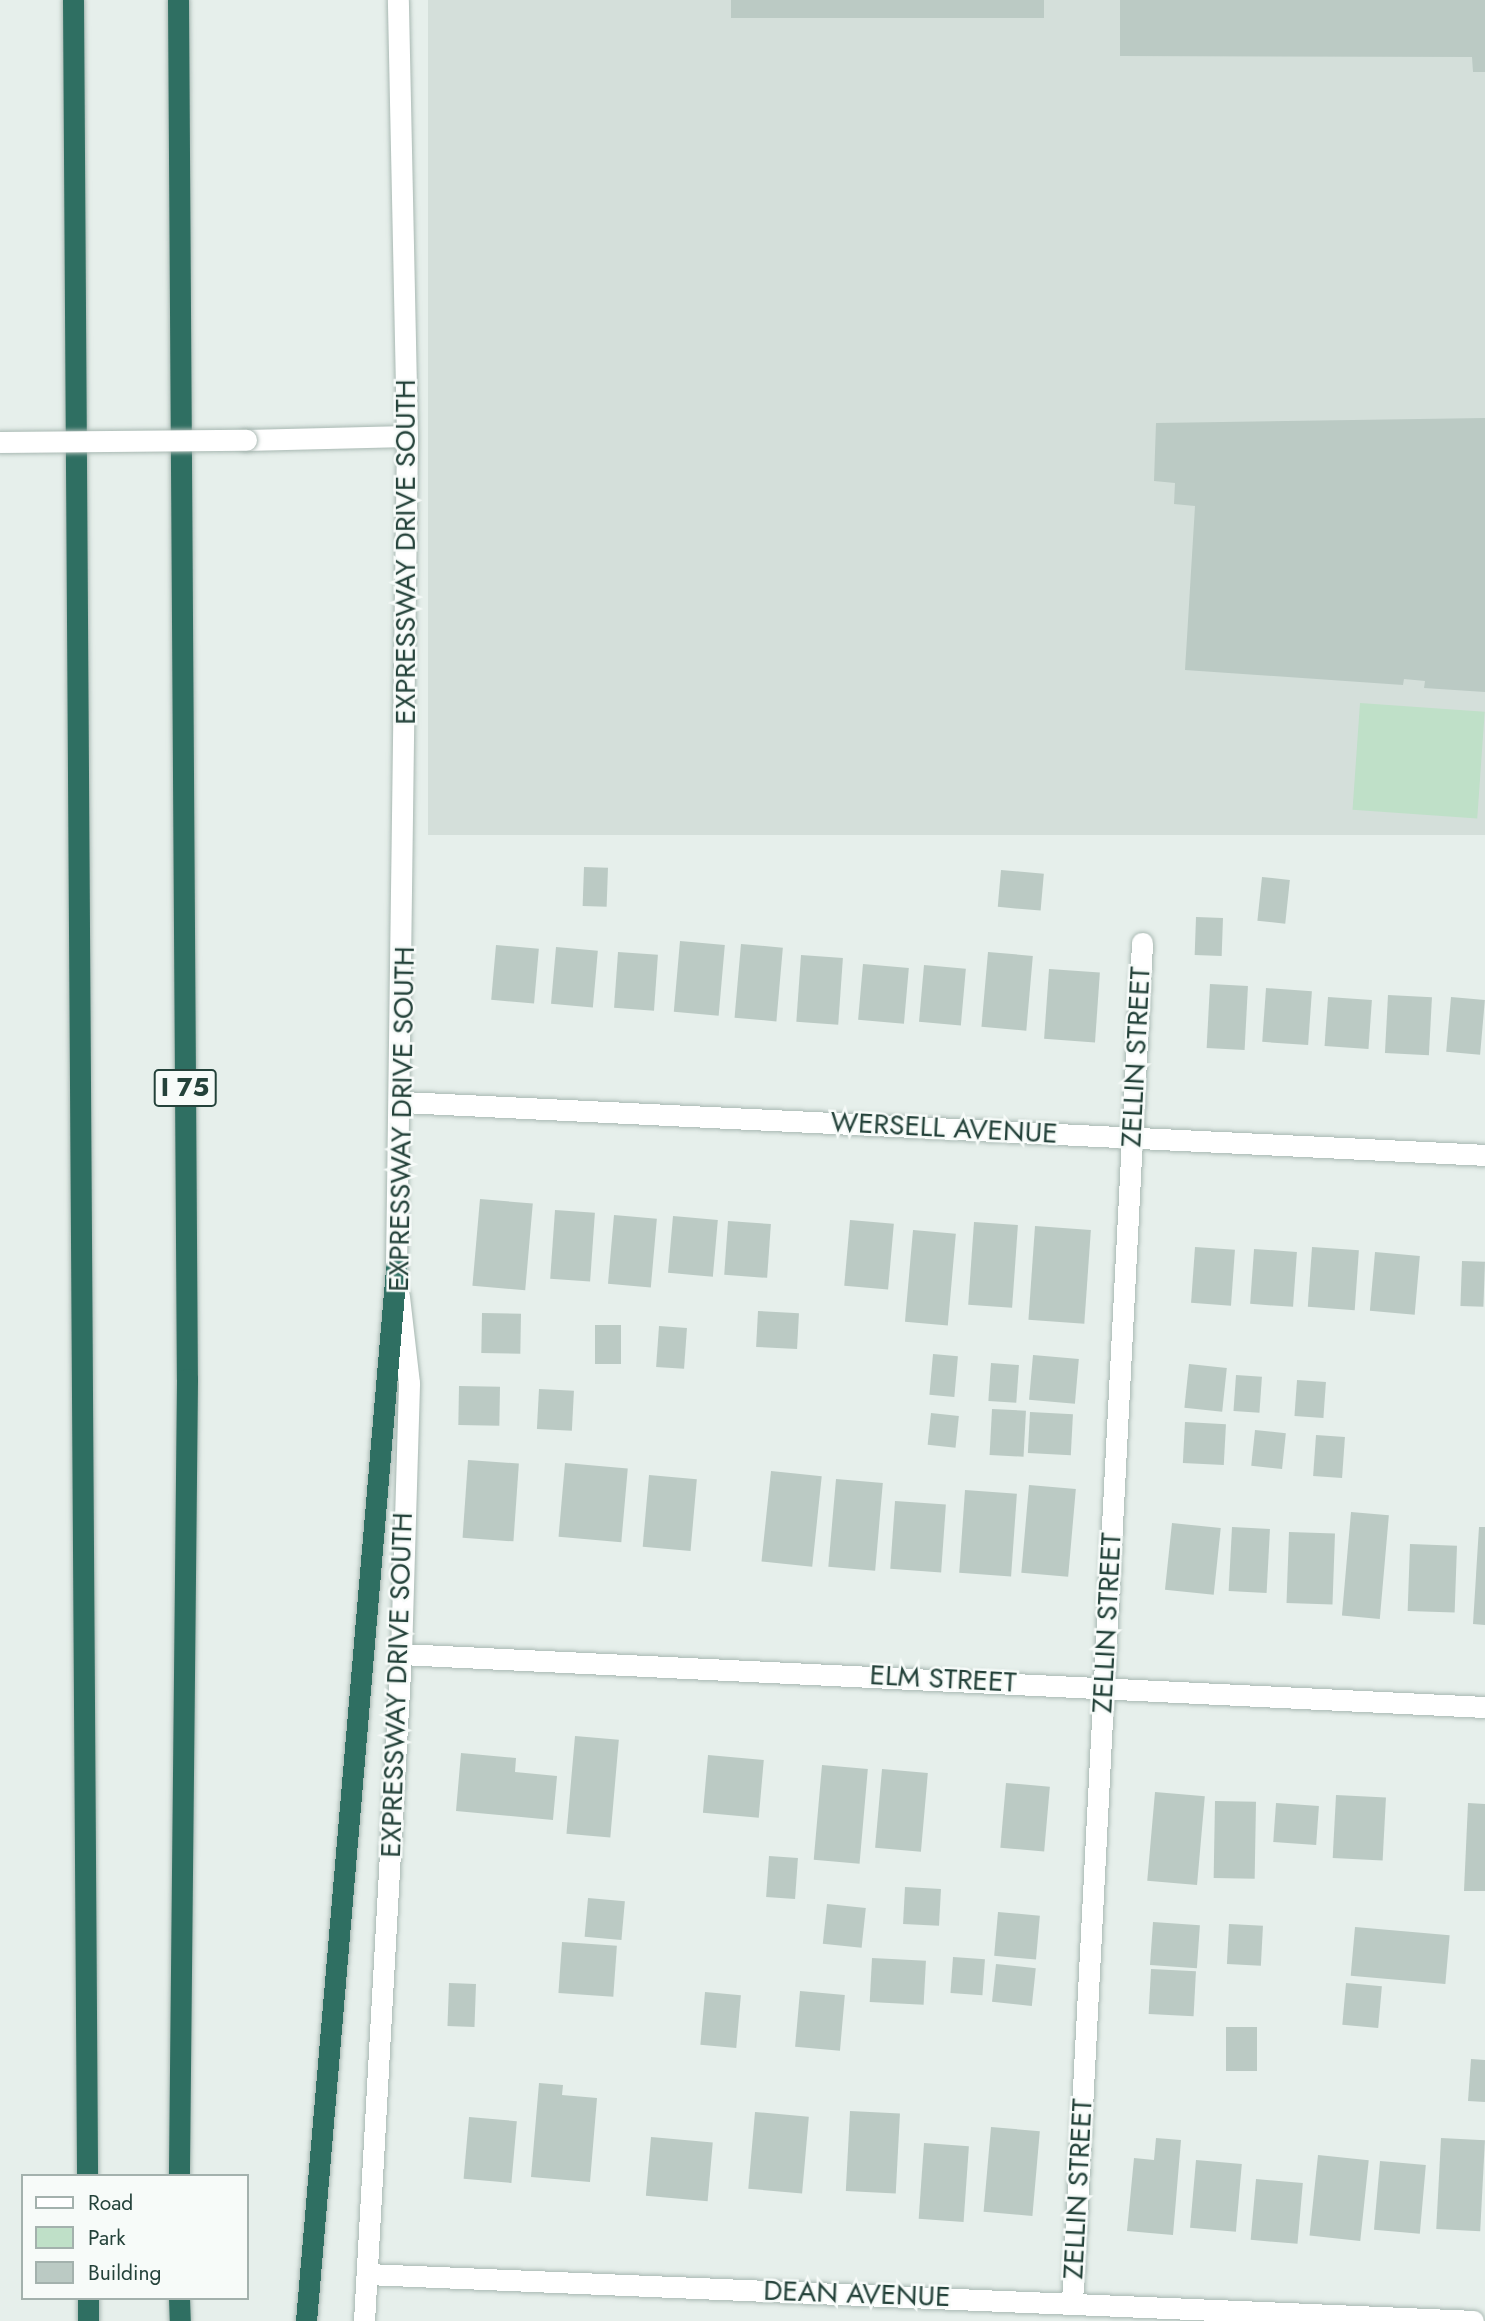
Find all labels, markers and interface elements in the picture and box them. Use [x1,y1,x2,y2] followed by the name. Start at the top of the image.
[389,379,423,725] street label: EXPRESSWAY DRIVE SOUTH
[382,946,422,1292] street label: EXPRESSWAY DRIVE SOUTH
[1114,966,1158,1148] street label: ZELLIN STREET
[154,1065,216,1110] road number: I 75
[830,1105,1058,1151] street label: WERSELL AVENUE
[374,1512,420,1858] street label: EXPRESSWAY DRIVE SOUTH
[1085,1532,1129,1714] street label: ZELLIN STREET
[869,1658,1017,1700] street label: ELM STREET
[1056,2098,1100,2280] street label: ZELLIN STREET
[21,2174,248,2300] legend
[88,2188,133,2218] text: Road
[88,2223,125,2253] text: Park
[88,2258,161,2288] text: Building
[763,2274,951,2314] street label: DEAN AVENUE

